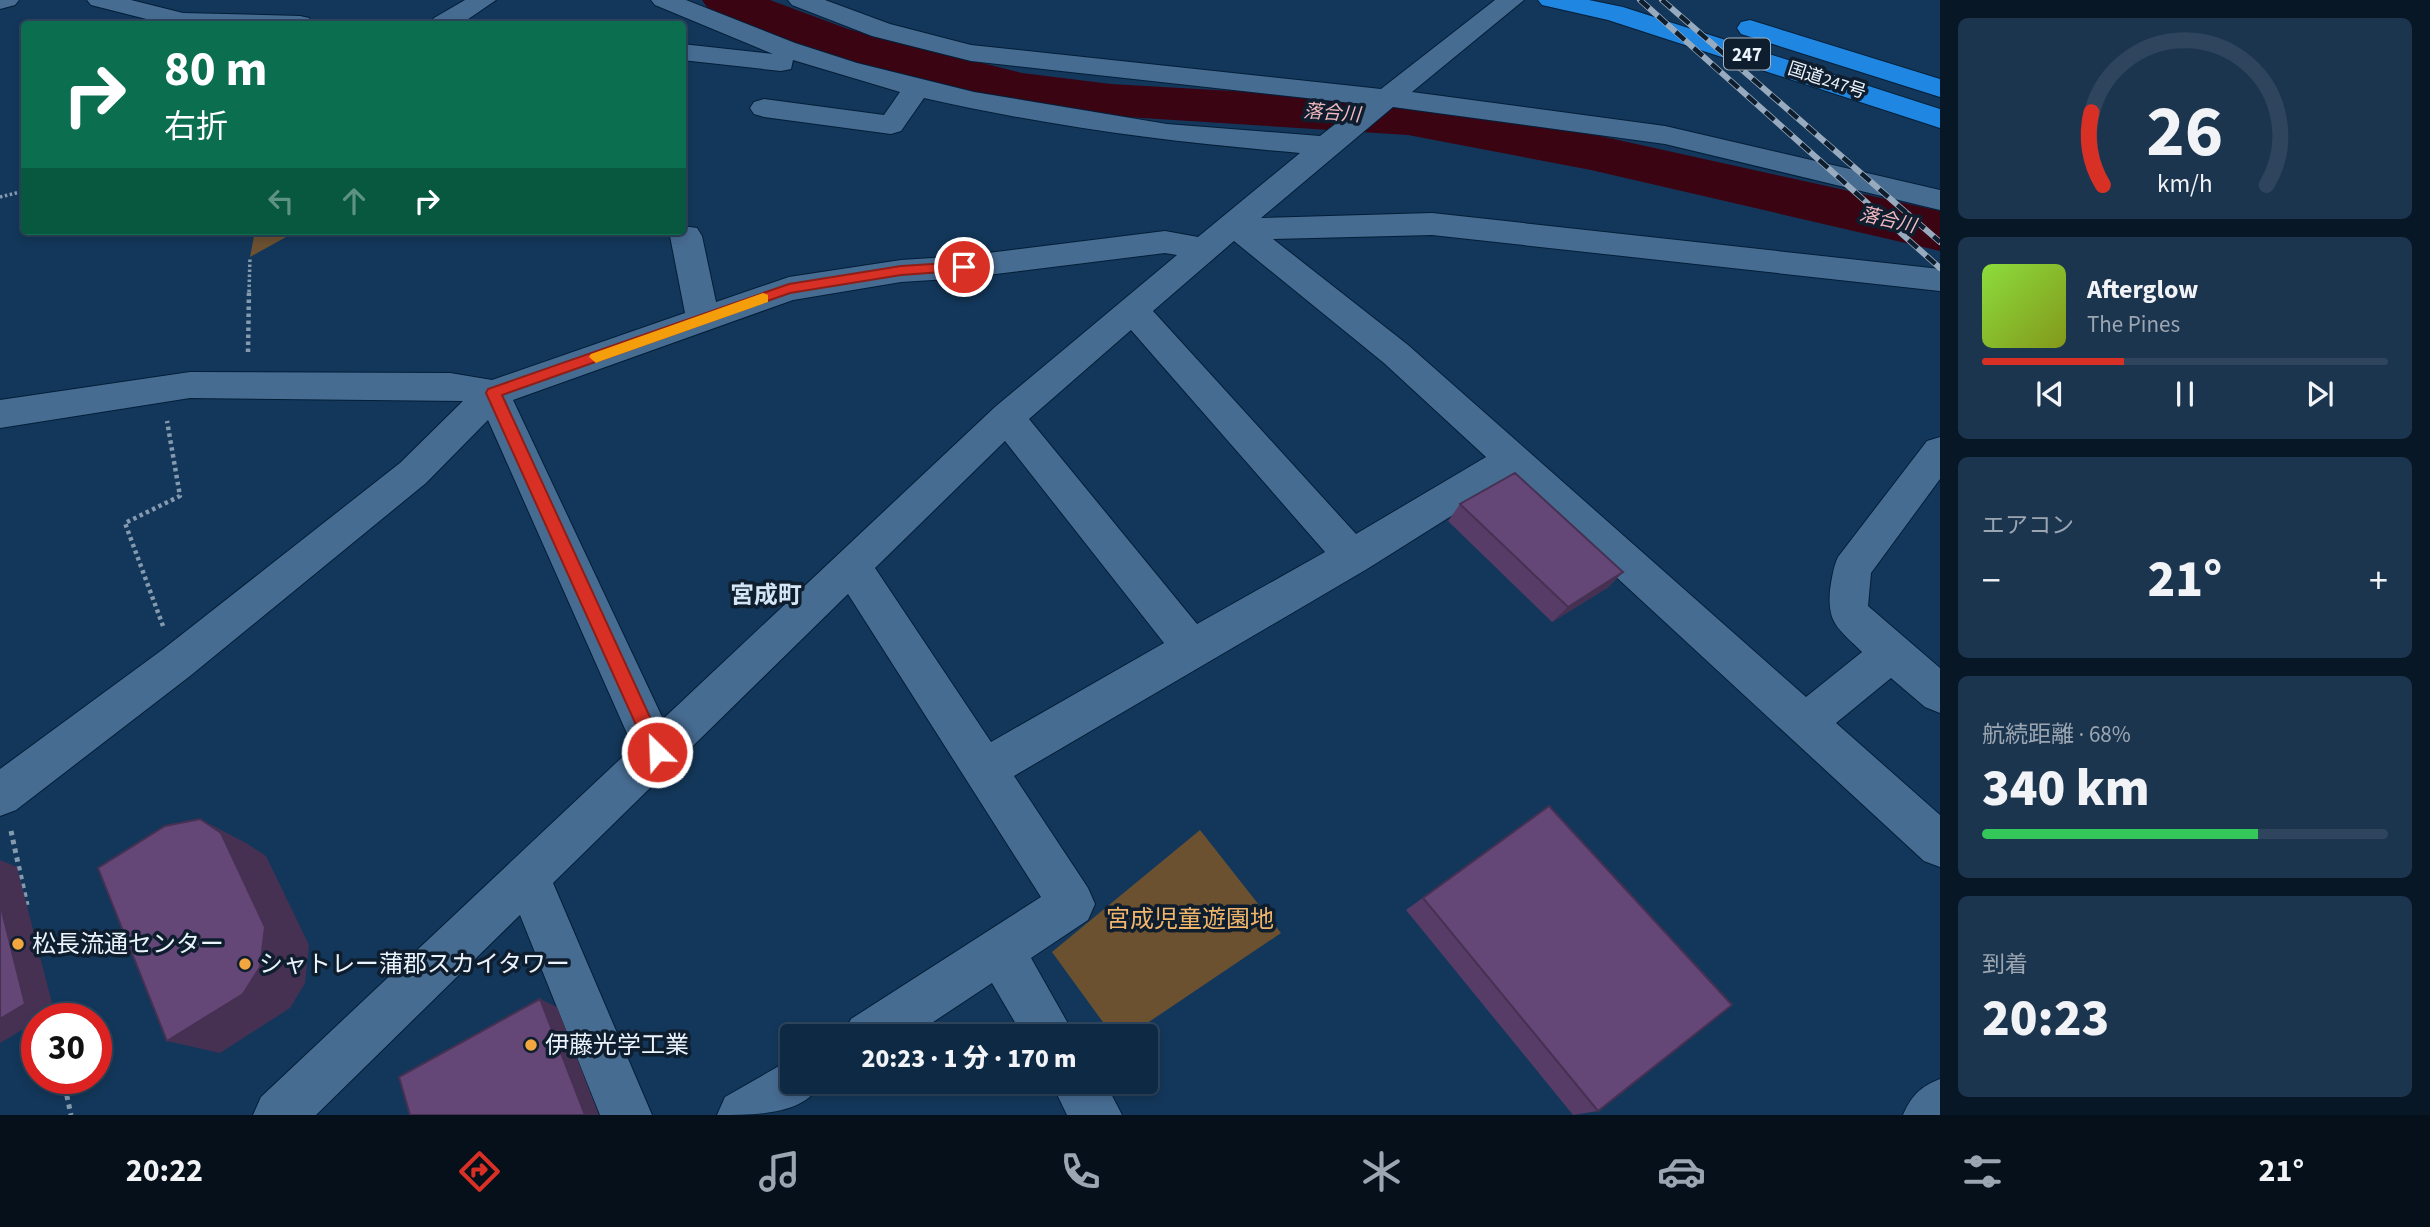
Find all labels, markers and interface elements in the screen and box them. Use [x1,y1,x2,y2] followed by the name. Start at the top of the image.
[164,35,268,105] text: 80 m
[1724,38,1770,70] road number: 247
[49,49,140,140] icon: right
[1785,56,1869,105] street label: 国道247号
[2147,80,2223,184] text: 26
[1303,98,1363,129] water label: 落合川
[164,104,228,150] text: 右折
[2157,166,2213,202] text: km/h
[262,182,300,220] icon: left
[335,182,373,220] icon: ahead
[408,182,446,220] icon: right
[1857,201,1920,240] water label: 落合川
[934,237,994,297] pin
[945,248,983,286] icon: arrive
[2087,271,2198,308] text: Afterglow
[2087,308,2180,341] text: The Pines
[2031,375,2069,413] icon: previous
[2166,375,2204,413] icon: pause
[2301,375,2339,413] icon: next
[1982,509,2074,542] text: エアコン
[2148,543,2222,617] text: 21°
[1982,554,2001,608] text: −
[2369,554,2388,608] text: +
[730,578,802,613] district label: 宮成町
[620,715,694,789] position arrow
[1982,718,2131,751] text: 航続距離 · 68%
[1982,752,2150,826] text: 340 km
[1106,902,1274,937] park label: 宮成児童遊園地
[32,927,224,962] place label: 松長流通センター
[10,936,26,952] marker: 松長流通センター
[259,947,570,982] place label: シャトレー蒲郡スカイタワー
[1982,948,2028,981] text: 到着
[237,956,253,972] marker: シャトレー蒲郡スカイタワー
[1982,982,2109,1056] text: 20:23
[21,1003,112,1094] speed limit sign: 30
[545,1028,689,1063] place label: 伊藤光学工業
[523,1037,539,1053] marker: 伊藤光学工業
[862,1040,1076,1077] text: 20:23 · 1 分 · 170 m
[455,1147,504,1196] icon: directions
[755,1147,804,1196] icon: music
[1056,1147,1105,1196] icon: phone
[1357,1147,1406,1196] icon: climate
[1657,1147,1706,1196] icon: car
[1958,1147,2007,1196] icon: filters
[126,1148,203,1194] text: 20:22
[2259,1148,2304,1194] text: 21°

